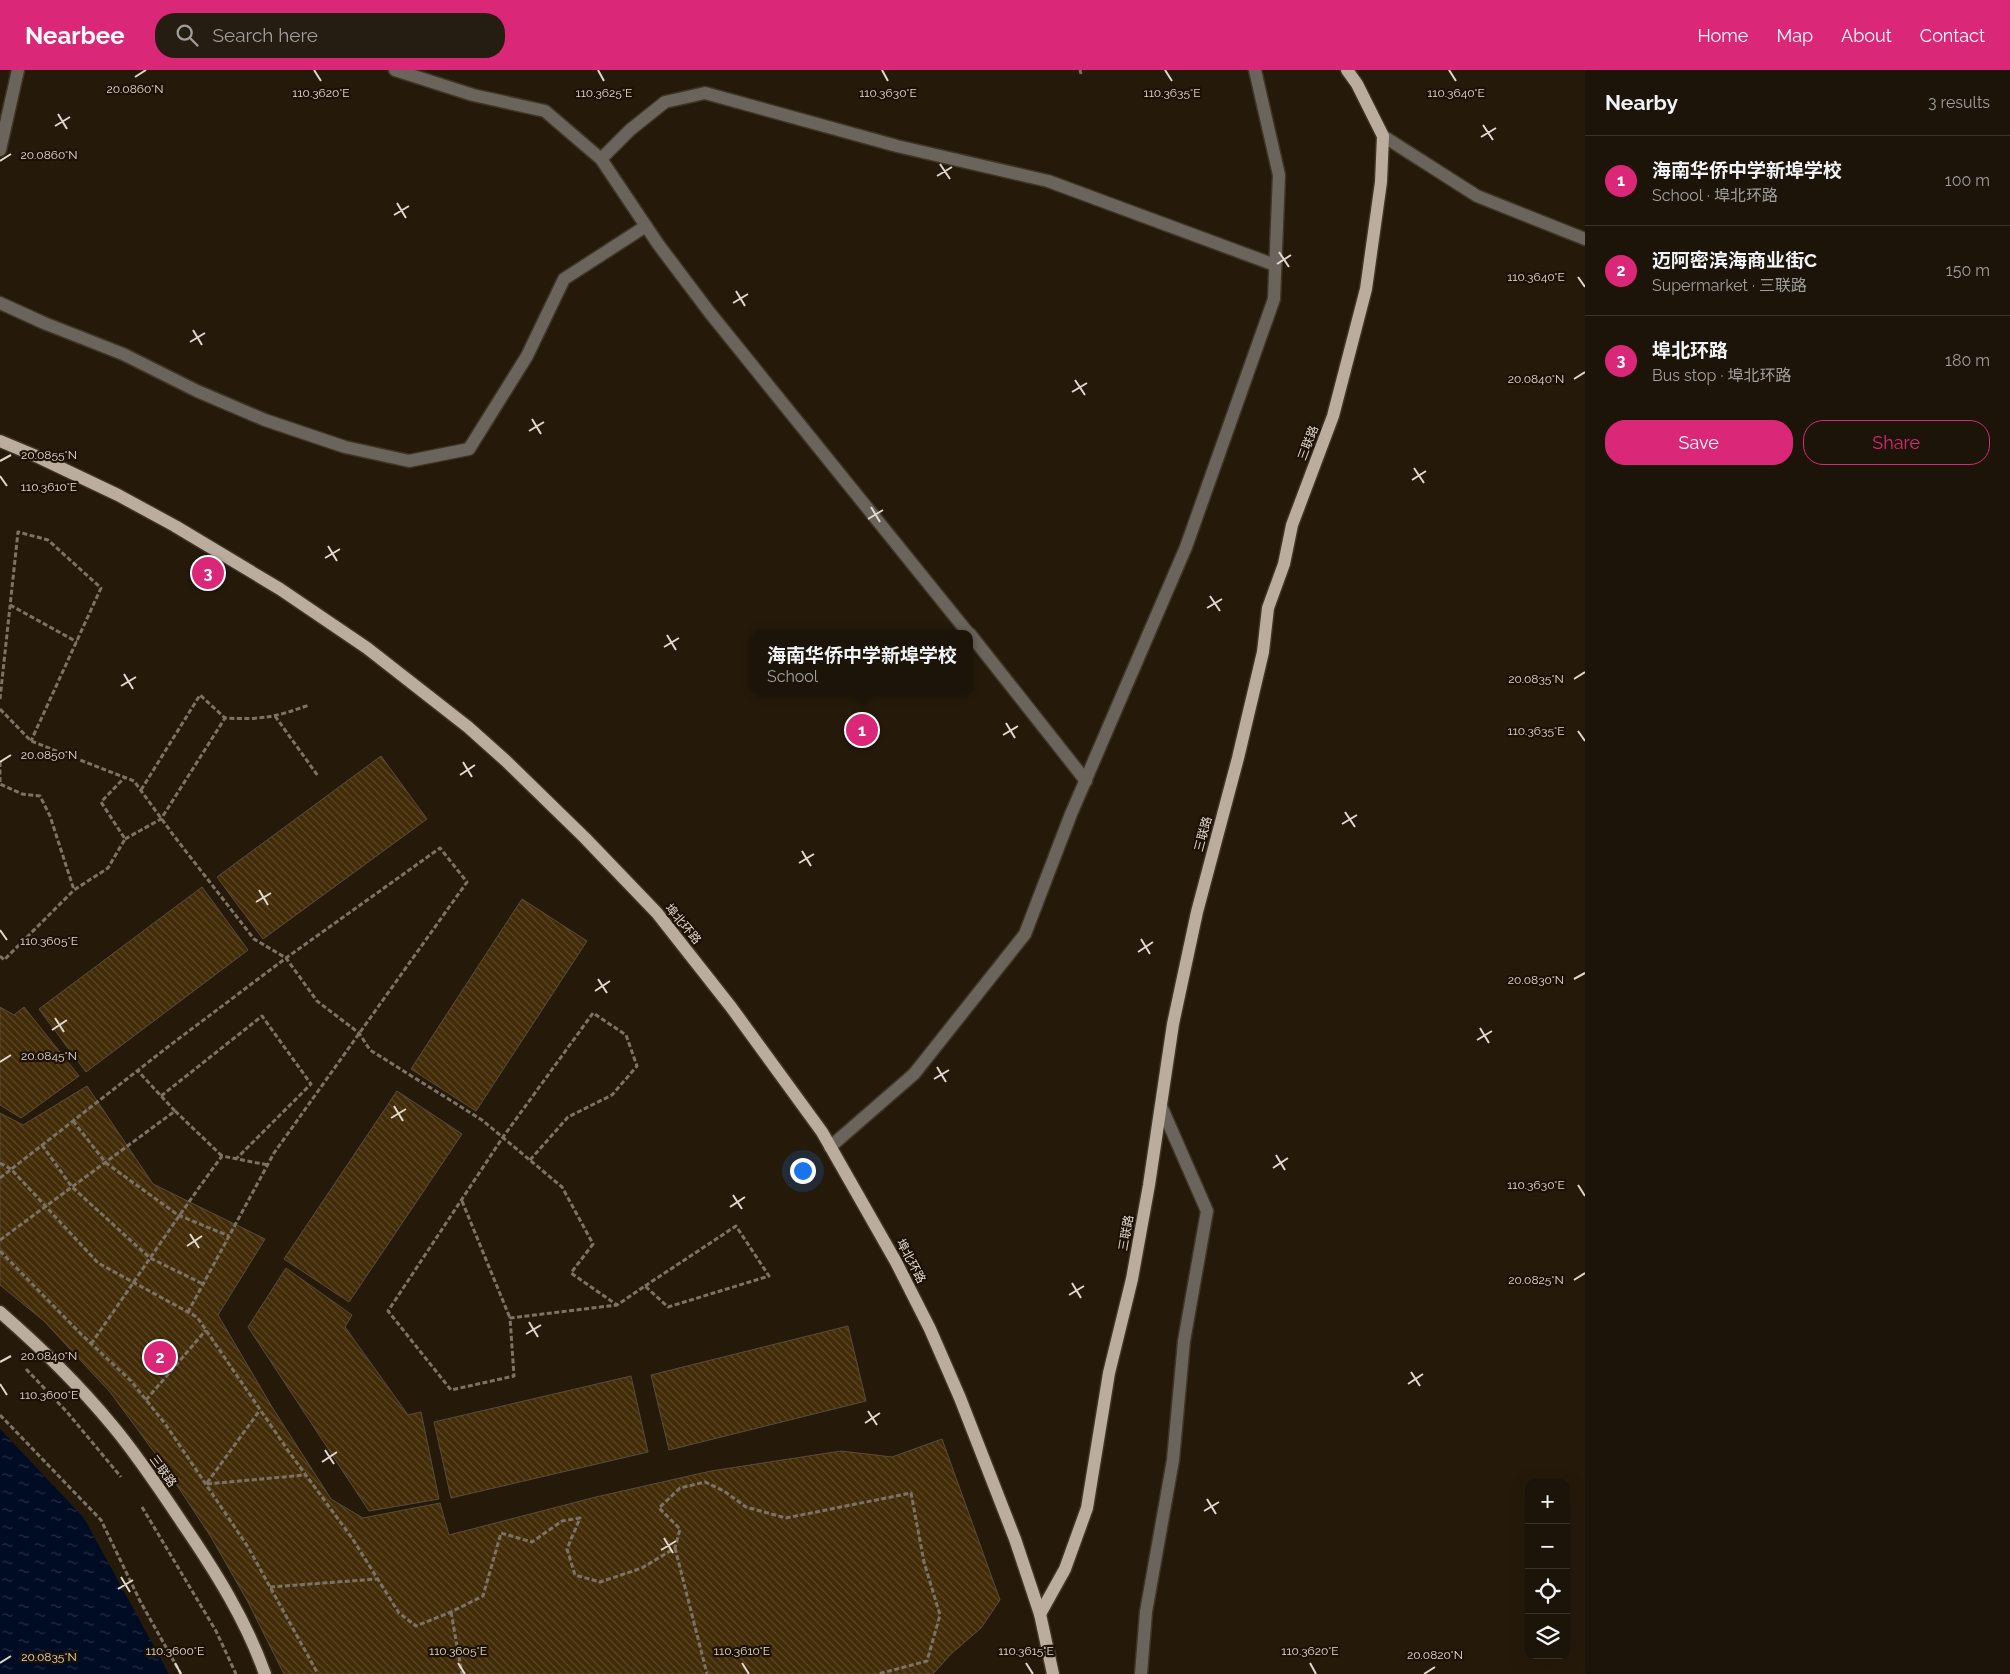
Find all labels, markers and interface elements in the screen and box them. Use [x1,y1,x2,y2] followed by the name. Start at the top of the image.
[155,13,505,58] search box
[25,21,125,50] text: Nearbee
[173,21,201,49] icon: search
[213,24,318,46] text: Search here
[1697,25,1748,46] text: Home
[1776,25,1813,46] text: Map
[1841,25,1892,46] text: About
[1920,25,1985,46] text: Contact
[106,82,164,96] text: 20.0860°N
[292,86,350,100] text: 110.3620°E
[576,86,632,100] text: 110.3625°E
[859,86,917,100] text: 110.3630°E
[1144,86,1200,100] text: 110.3635°E
[1427,86,1485,100] text: 110.3640°E
[1605,90,1678,115] text: Nearby
[1928,93,1990,112] text: 3 results
[20,148,78,162] text: 20.0860°N
[1652,159,1842,181] text: 海南华侨中学新埠学校
[1617,171,1625,190] text: 1
[1945,171,1990,190] text: 100 m
[1652,186,1778,205] text: School · 埠北环路
[1652,249,1817,271] text: 迈阿密滨海商业街C
[1616,261,1626,280] text: 2
[1946,261,1990,280] text: 150 m
[1507,270,1565,284] text: 110.3640°E
[1652,276,1807,295] text: Supermarket · 三联路
[1652,339,1728,361] text: 埠北环路
[1617,351,1625,370] text: 3
[1945,351,1990,370] text: 180 m
[1652,366,1792,385] text: Bus stop · 埠北环路
[1508,372,1564,386] text: 20.0840°N
[1605,420,1793,465] button: Save
[1803,420,1990,465] button: Share
[1295,424,1321,462] street label: 三联路
[21,448,77,462] text: 20.0855°N
[21,480,77,494] text: 110.3610°E
[192,554,224,592] pin: 3
[751,630,973,695] popup
[767,644,957,666] text: 海南华侨中学新埠学校
[767,667,818,686] text: School
[1508,672,1564,686] text: 20.0835°N
[846,711,878,749] pin: 1
[1508,724,1564,738] text: 110.3635°E
[21,748,77,762] text: 20.0850°N
[1192,815,1214,853] street label: 三联路
[662,901,704,947] street label: 埠北环路
[20,934,78,948] text: 110.3605°E
[1508,973,1564,987] text: 20.0830°N
[21,1049,77,1063] text: 20.0845°N
[790,1158,816,1184] your location
[1507,1178,1565,1192] text: 110.3630°E
[1116,1214,1136,1252] street label: 三联路
[894,1237,928,1285] street label: 埠北环路
[1508,1273,1564,1287] text: 20.0825°N
[144,1338,176,1376] pin: 2
[21,1349,77,1363] text: 20.0840°N
[20,1388,78,1402] text: 110.3600°E
[147,1452,179,1490] street label: 三联路
[1525,1479,1570,1659] map controls
[1525,1479,1570,1524] button: +
[1525,1524,1570,1569] button: −
[1525,1569,1570,1614] button: locate
[1525,1614,1570,1659] button: layers
[146,1644,204,1658] text: 110.3600°E
[429,1644,487,1658] text: 110.3605°E
[714,1644,770,1658] text: 110.3610°E
[998,1644,1054,1658] text: 110.3615°E
[1281,1644,1339,1658] text: 110.3620°E
[1407,1648,1463,1662] text: 20.0820°N
[21,1650,77,1664] text: 20.0835°N

